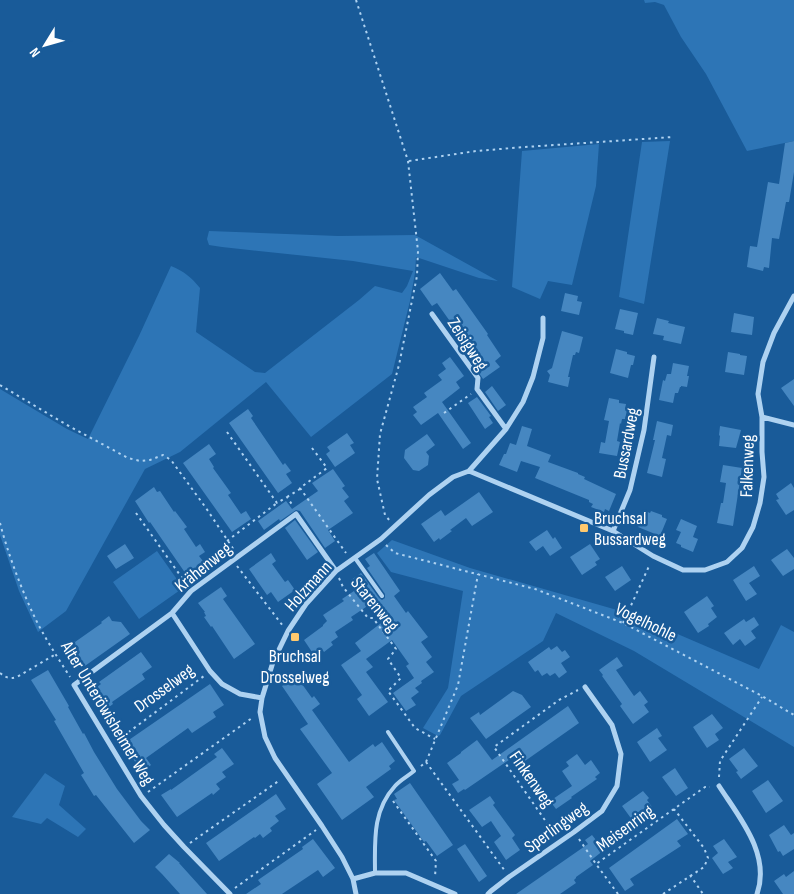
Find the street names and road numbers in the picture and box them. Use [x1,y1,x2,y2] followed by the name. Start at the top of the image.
[443,314,492,375] street label: Zeisigweg
[609,406,644,480] street label: Bussardweg
[736,434,759,498] street label: Falkenweg
[171,538,236,597] street label: Krähenweg
[280,557,336,616] street label: Holzmann
[346,573,403,636] street label: Starenweg
[611,599,680,646] street label: Vogelhohle
[56,637,159,789] street label: Alter Unteröwisheimer Weg
[130,660,198,717] street label: Drosselweg
[505,747,559,812] street label: Finkenweg
[520,797,592,858] street label: Sperlingweg
[592,800,658,856] street label: Meisenring

